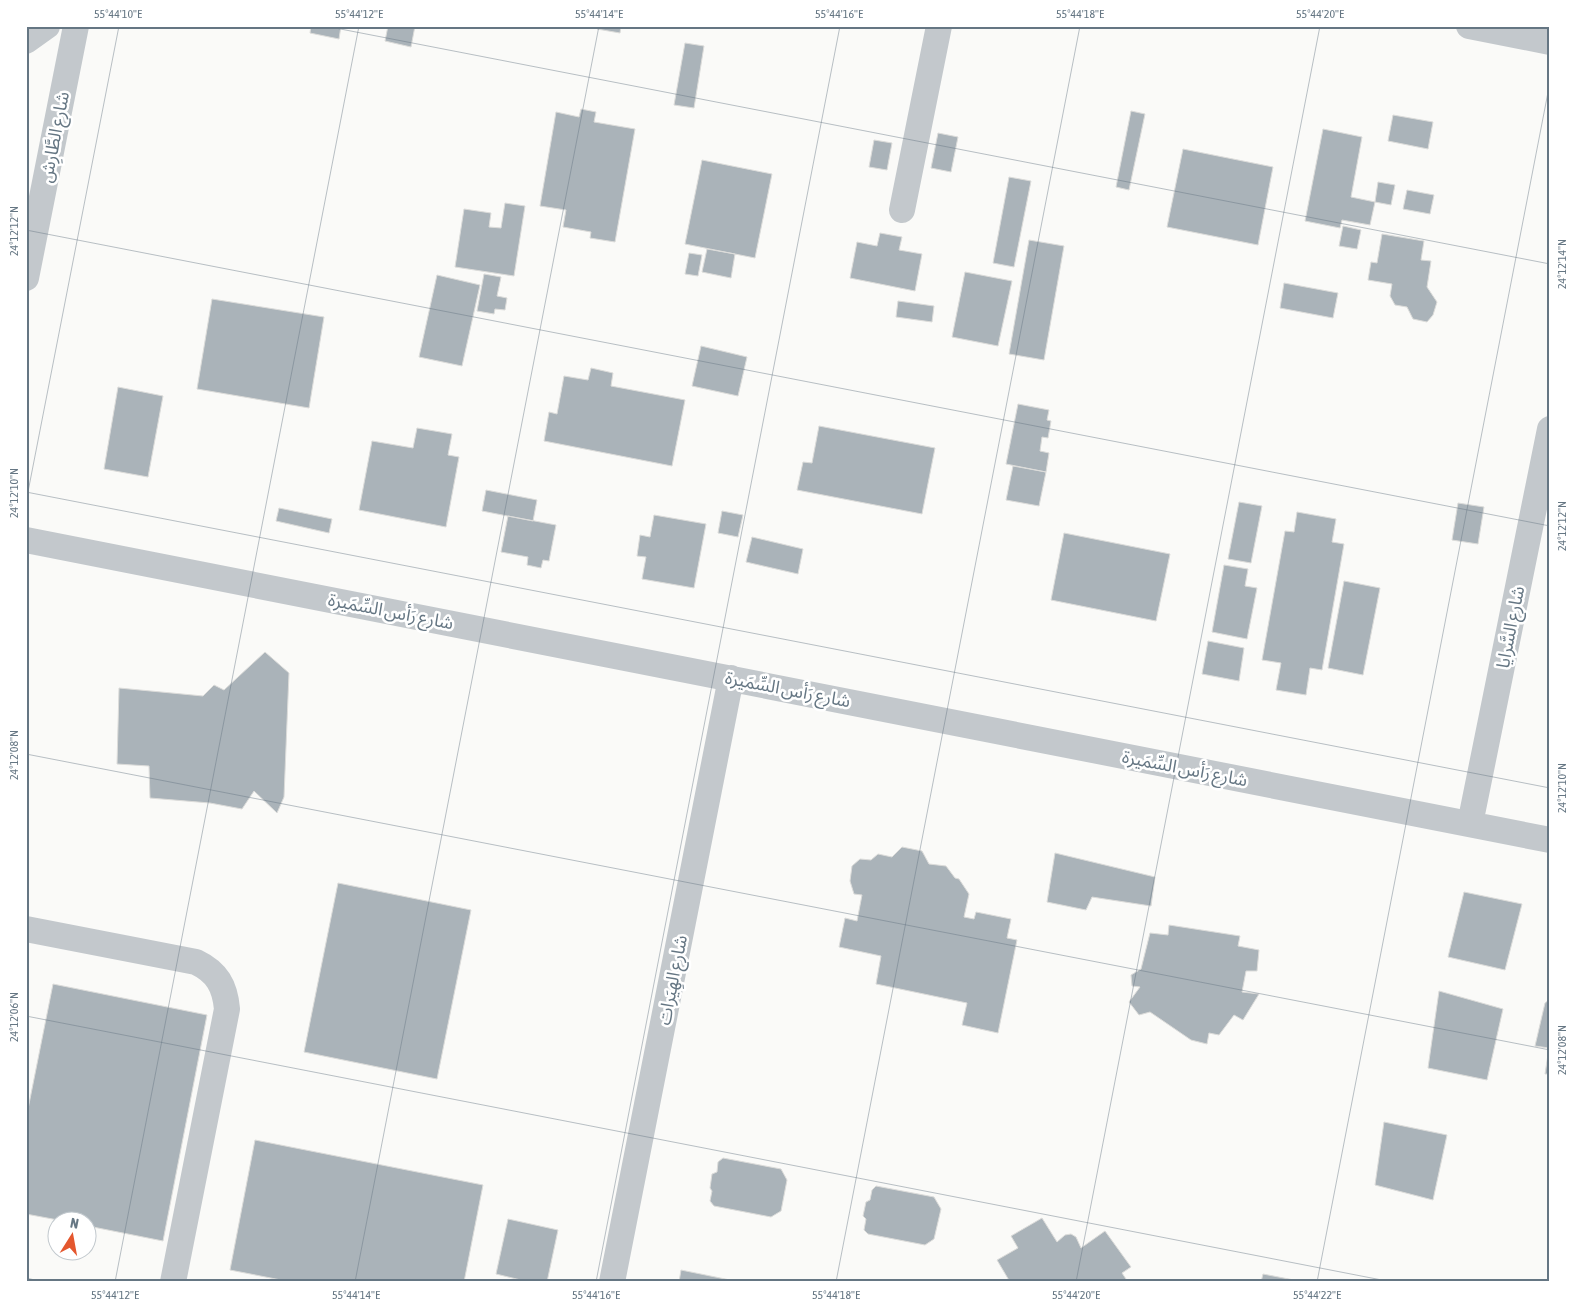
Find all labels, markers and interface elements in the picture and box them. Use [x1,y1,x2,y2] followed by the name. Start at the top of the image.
[94,7,142,21] text: 55°44'10"E
[335,7,383,21] text: 55°44'12"E
[575,7,623,21] text: 55°44'14"E
[815,7,863,21] text: 55°44'16"E
[1056,7,1104,21] text: 55°44'18"E
[1296,7,1344,21] text: 55°44'20"E
[35,90,77,185] street label: شارع الطَّارِش
[7,206,21,256] text: 24°12'12"N
[1555,239,1569,289] text: 24°12'14"N
[7,468,21,518] text: 24°12'10"N
[1555,501,1569,551] text: 24°12'12"N
[1492,584,1532,671] street label: شارع السَّرايا
[326,588,456,637] street label: شارع رَأس السِّمَيرة
[723,666,853,715] street label: شارع رَأس السِّمَيرة
[7,730,21,780] text: 24°12'08"N
[1120,745,1250,794] street label: شارع رَأس السِّمَيرة
[1555,763,1569,813] text: 24°12'10"N
[653,933,695,1028] street label: شارع الهِيَرات
[7,992,21,1042] text: 24°12'06"N
[1555,1025,1569,1075] text: 24°12'08"N
[48,1210,98,1260] north arrow
[69,1215,80,1232] text: N
[91,1288,139,1302] text: 55°44'12"E
[332,1288,380,1302] text: 55°44'14"E
[572,1288,620,1302] text: 55°44'16"E
[812,1288,860,1302] text: 55°44'18"E
[1052,1288,1100,1302] text: 55°44'20"E
[1293,1288,1341,1302] text: 55°44'22"E

